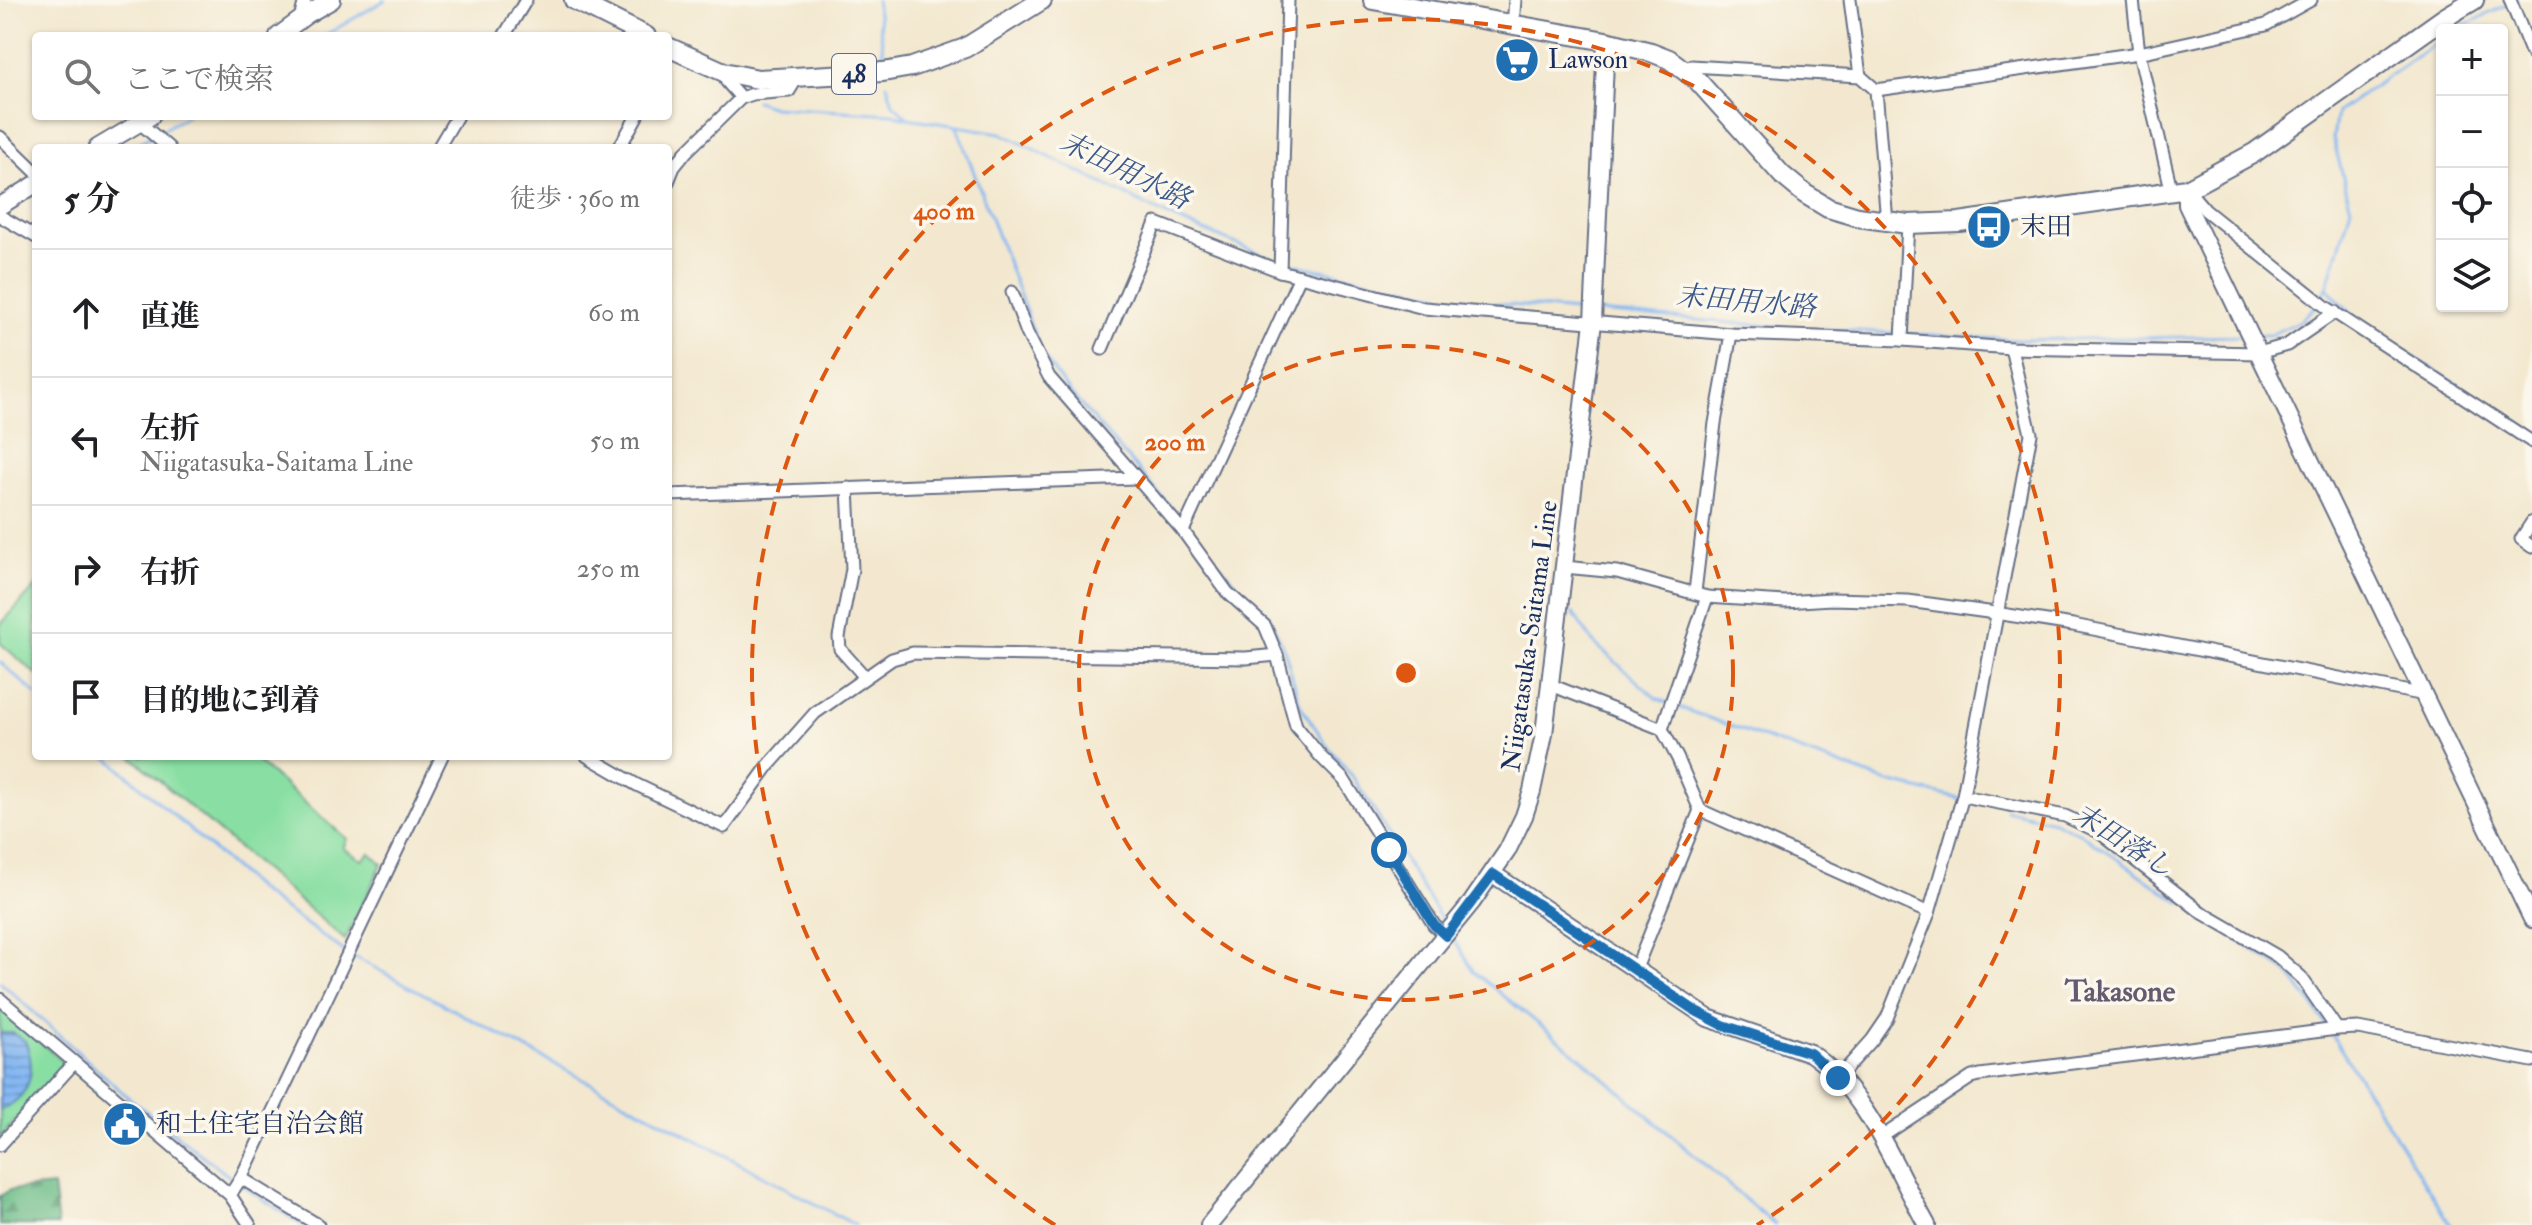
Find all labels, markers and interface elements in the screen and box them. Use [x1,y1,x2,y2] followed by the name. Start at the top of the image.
[2436,24,2508,312] map controls
[2436,24,2508,96] button: +
[32,32,672,120] search box
[1493,36,1541,84] supermarket icon: Lawson
[1548,44,1628,76] place label: Lawson
[60,54,104,98] icon: search
[832,54,876,94] road number: 48
[124,61,274,98] text: ここで検索
[2436,96,2508,168] button: −
[1054,125,1197,218] water label: 末田用水路
[2436,168,2508,240] button: locate
[64,178,120,221] text: 5 分
[510,183,640,215] text: 徒歩 · 360 m
[912,196,975,227] text: 400 m
[1965,203,2013,251] bus stop icon: 末田
[2020,211,2072,243] place label: 末田
[2436,240,2508,312] button: layers
[1675,278,1819,326] water label: 末田用水路
[64,291,108,335] icon: ahead
[588,297,640,329] text: 60 m
[140,298,200,335] text: 直進
[140,410,200,447] text: 左折
[64,419,108,463] icon: left
[590,425,640,457] text: 50 m
[1145,427,1206,458] text: 200 m
[140,447,413,479] text: Niigatasuka-Saitama Line
[1495,498,1565,773] street label: Niigatasuka-Saitama Line
[64,547,108,591] icon: right
[577,553,640,585] text: 250 m
[140,554,200,591] text: 右折
[1392,659,1420,687] centre of rings
[64,675,108,719] icon: arrive
[140,682,320,719] text: 目的地に到着
[2066,796,2180,886] water label: 末田落し
[1371,832,1407,868] route start
[2064,973,2176,1010] district label: Takasone
[1820,1060,1856,1096] route end
[101,1100,149,1148] public building icon: 和土住宅自治会館
[156,1108,364,1140] place label: 和土住宅自治会館

